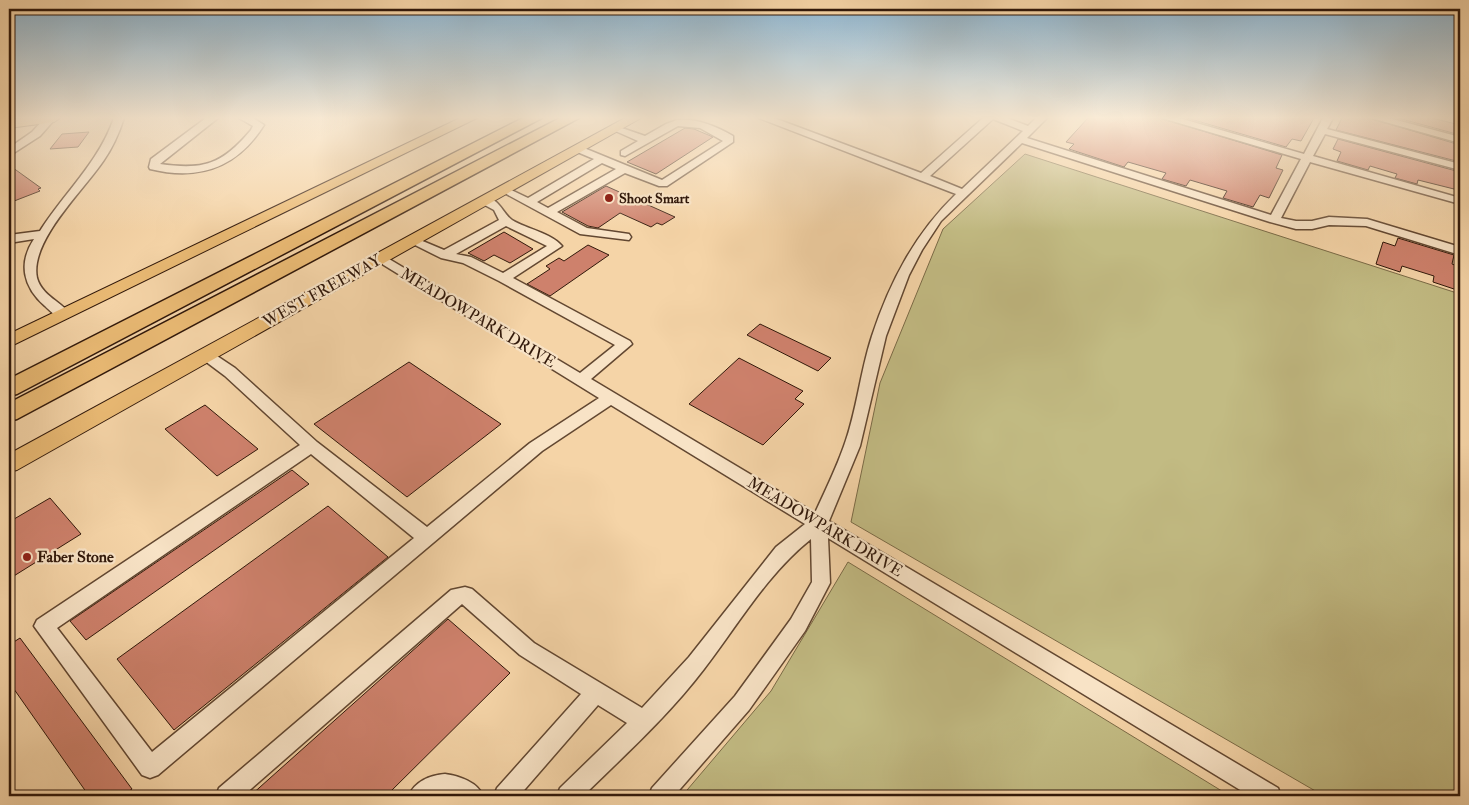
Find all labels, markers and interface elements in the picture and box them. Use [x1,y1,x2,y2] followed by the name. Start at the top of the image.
[619,190,690,207] place label: Shoot Smart
[603,192,615,204] marker: Shoot Smart
[258,250,386,332] street label: WEST FREEWAY
[397,264,559,372] street label: MEADOWPARK DRIVE
[744,473,906,581] street label: MEADOWPARK DRIVE
[37,547,114,567] place label: Faber Stone
[21,551,33,563] marker: Faber Stone

